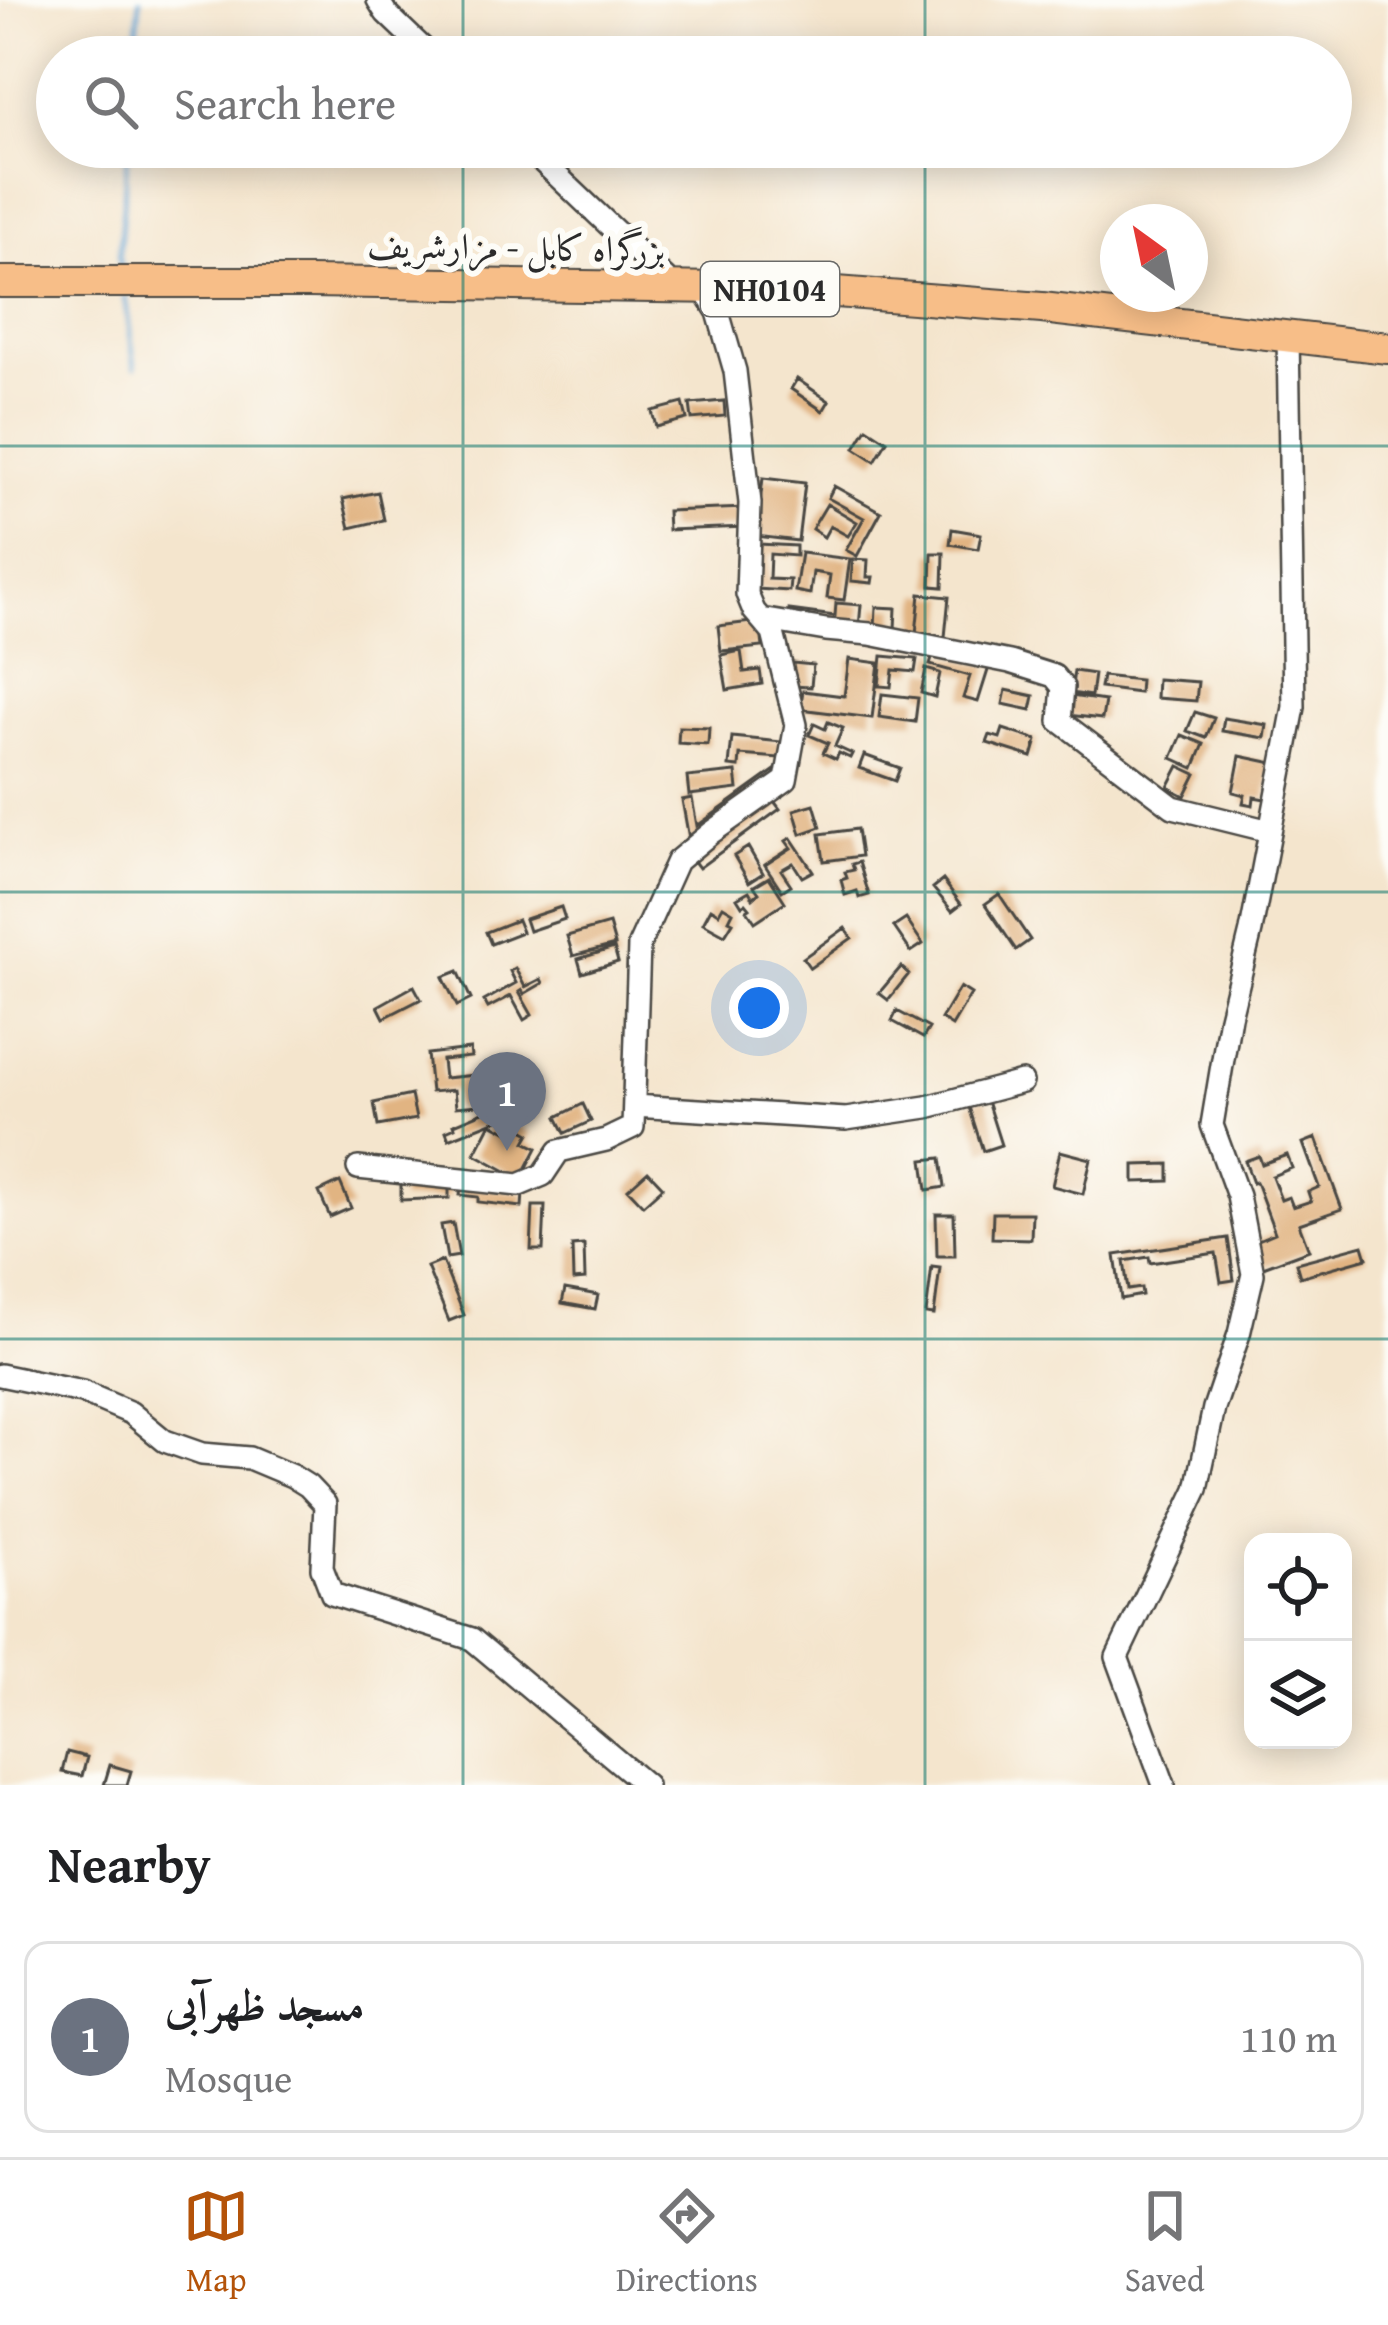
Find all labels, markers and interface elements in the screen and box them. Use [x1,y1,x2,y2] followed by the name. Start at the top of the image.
[36,36,1352,168] search box
[78,69,144,135] icon: search
[174,70,396,135] text: Search here
[1100,204,1208,312] north arrow
[367,217,665,275] street label: بزرگراه کابل - مزارشریف
[701,262,839,316] road number: NH0104
[729,978,789,1038] your location
[468,1052,546,1151] pin: 1
[1244,1533,1352,1749] map controls
[1244,1533,1352,1641] button: locate
[1244,1641,1352,1749] button: layers
[48,1826,211,1901] text: Nearby
[165,1971,365,2036] text: مسجد ظهرآبی
[80,2009,100,2066] text: 1
[1240,2009,1337,2066] text: 110 m
[165,2049,292,2106] text: Mosque
[183,2183,249,2303] tab: Map
[616,2183,758,2303] tab: Directions
[1125,2183,1205,2303] tab: Saved

